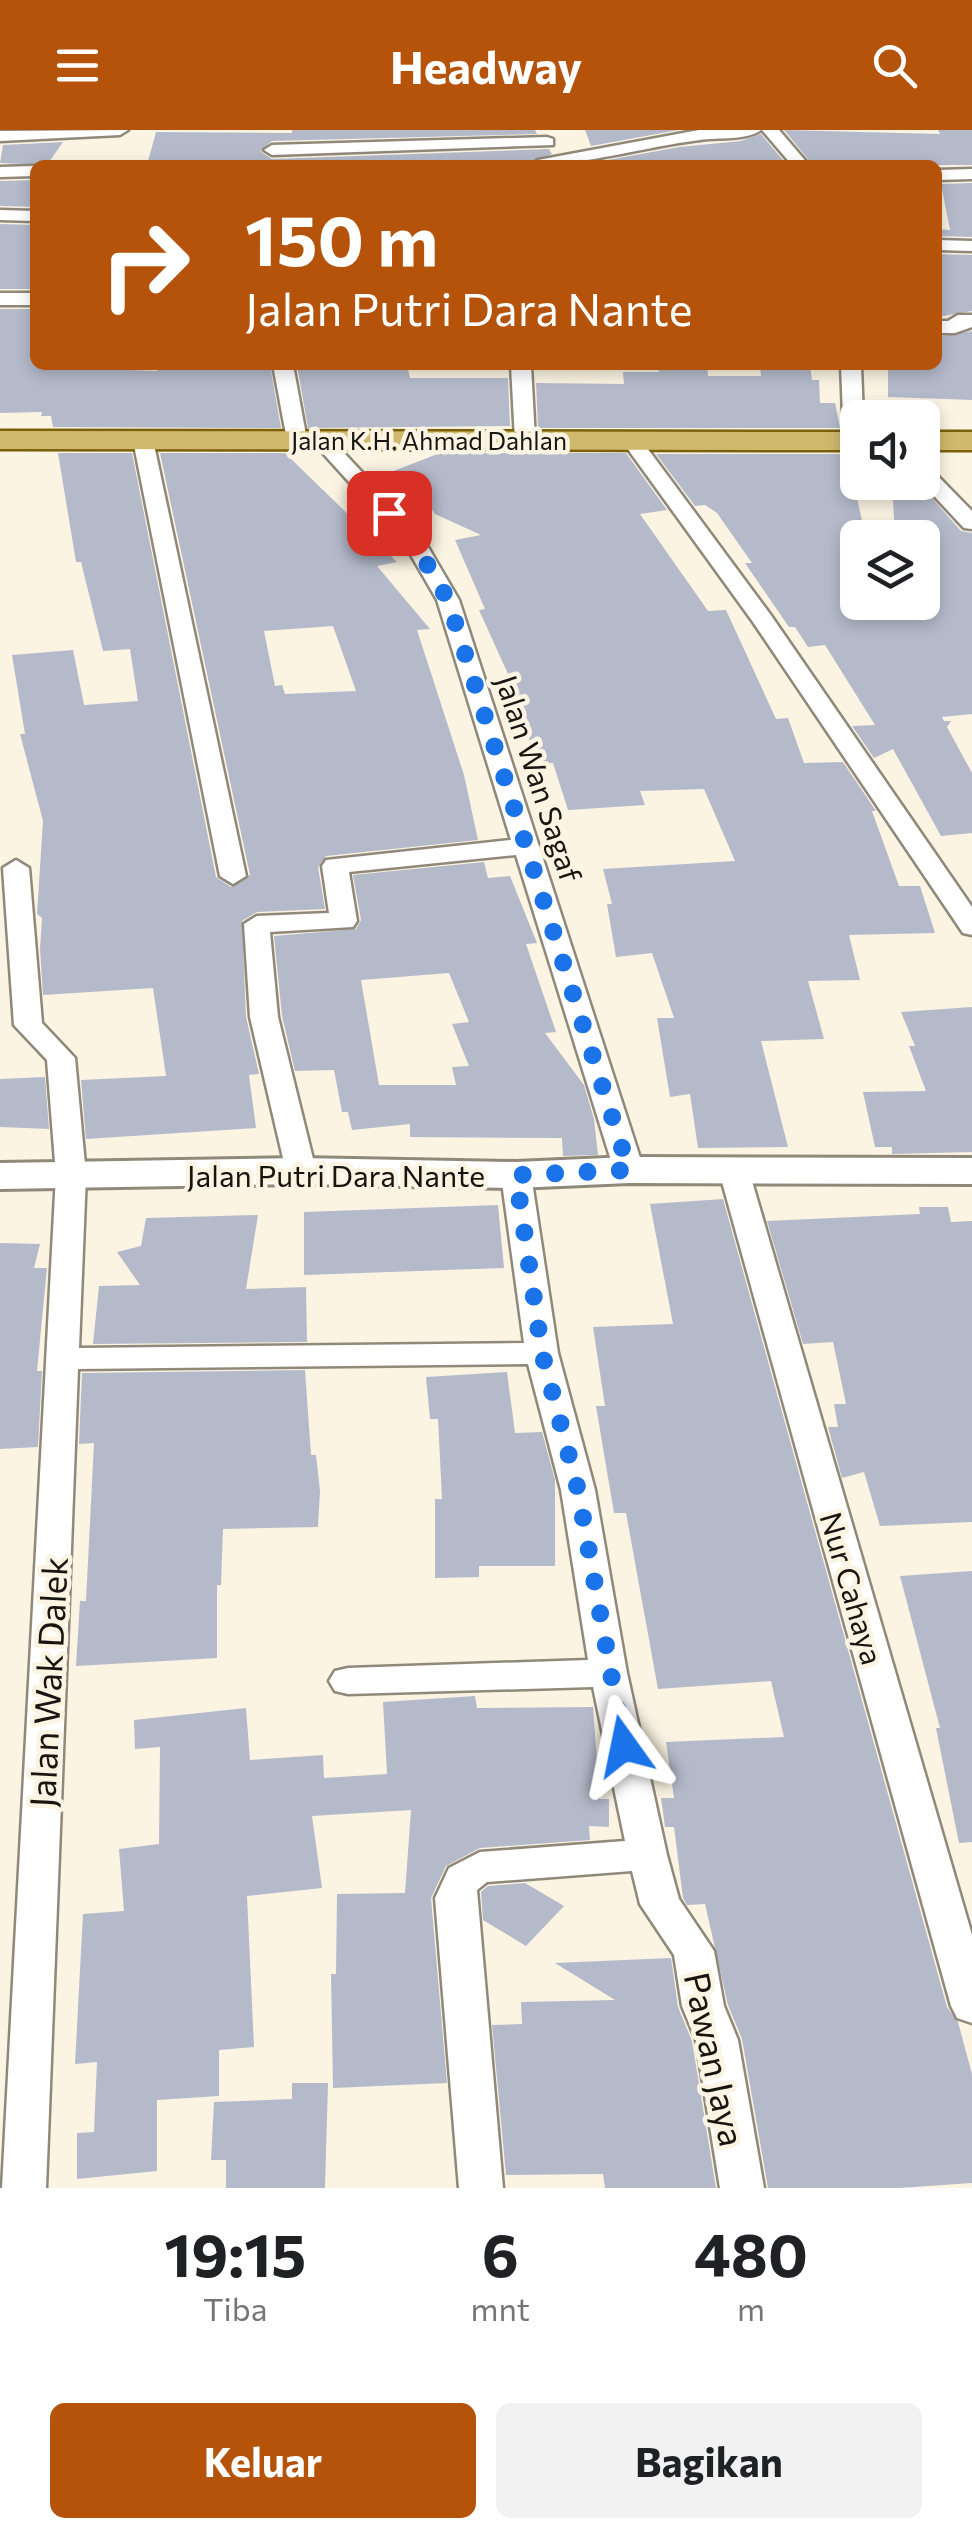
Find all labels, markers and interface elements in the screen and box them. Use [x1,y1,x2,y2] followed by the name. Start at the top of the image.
[50,38,105,93] icon: menu
[390,38,582,93] text: Headway
[867,38,922,93] icon: search
[245,195,438,280] text: 150 m
[80,200,210,330] icon: right
[245,280,692,335] text: Jalan Putri Dara Nante
[840,400,940,620] map controls
[840,400,940,500] button: sound
[291,425,567,455] street label: Jalan K.H. Ahmad Dahlan
[347,471,432,556] pin
[362,486,417,541] icon: arrive
[840,520,940,620] button: layers
[489,670,591,886] street label: Jalan Wan Sagaf
[187,1156,485,1193] street label: Jalan Putri Dara Nante
[814,1508,892,1668] street label: Nur Cahaya
[19,1556,75,1808] street label: Jalan Wak Dalek
[572,1694,676,1798] position arrow
[677,1968,755,2150] street label: Pawan Jaya
[164,2216,306,2289] text: 19:15
[482,2216,519,2289] text: 6
[694,2216,808,2289] text: 480
[203,2288,267,2328] text: Tiba
[470,2288,530,2328] text: mnt
[737,2288,765,2328] text: m
[50,2403,476,2518] button: Keluar
[496,2403,922,2518] button: Bagikan

